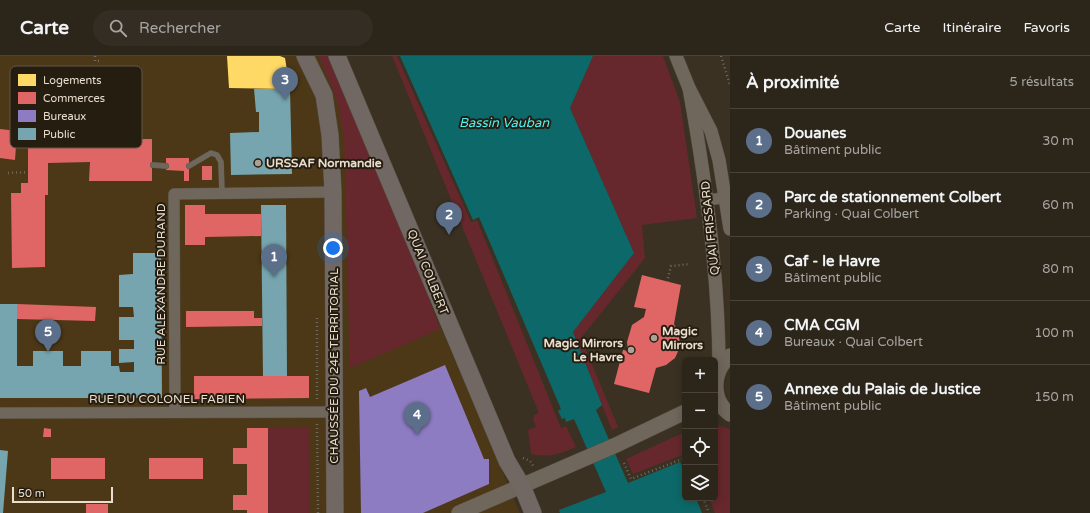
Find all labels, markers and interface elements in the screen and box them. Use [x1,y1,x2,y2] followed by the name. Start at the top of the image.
[93,10,373,46] search box
[20,17,69,39] text: Carte
[107,17,129,39] icon: search
[139,19,221,37] text: Rechercher
[884,19,920,36] text: Carte
[942,19,1001,36] text: Itinéraire
[1023,19,1070,36] text: Favoris
[10,66,142,148] legend
[272,67,298,100] pin: 3
[746,72,839,93] text: À proximité
[43,74,102,87] text: Logements
[1010,74,1074,90] text: 5 résultats
[43,92,105,105] text: Commerces
[43,110,86,123] text: Bureaux
[459,115,550,131] water label: Bassin Vauban
[784,124,847,142] text: Douanes
[43,128,75,141] text: Public
[755,133,763,149] text: 1
[1042,133,1074,149] text: 30 m
[784,142,882,158] text: Bâtiment public
[266,156,382,170] place label: URSSAF Normandie
[253,158,263,168] marker: URSSAF Normandie
[698,180,722,276] street label: QUAI FRISSARD
[784,188,1001,206] text: Parc de stationnement Colbert
[755,197,763,213] text: 2
[1042,197,1074,213] text: 60 m
[436,202,462,235] pin: 2
[154,203,168,365] street label: RUE ALEXANDRE DURAND
[784,206,919,222] text: Parking · Quai Colbert
[405,227,452,317] street label: QUAI COLBERT
[323,238,343,258] your location
[261,244,287,277] pin: 1
[784,252,880,270] text: Caf - le Havre
[755,261,763,277] text: 3
[1042,261,1074,277] text: 80 m
[327,268,341,464] street label: CHAUSSÉE DU 24E TERRITORIAL
[784,270,882,286] text: Bâtiment public
[784,316,860,334] text: CMA CGM
[35,319,61,352] pin: 5
[662,324,703,352] place label: Magic Mirrors
[755,325,763,341] text: 4
[1034,325,1074,341] text: 100 m
[649,333,659,343] marker: Magic Mirrors
[784,334,923,350] text: Bureaux · Quai Colbert
[543,336,623,364] place label: Magic Mirrors Le Havre
[626,345,636,355] marker: Magic Mirrors Le Havre
[682,357,718,501] map controls
[682,357,718,393] button: +
[784,380,981,398] text: Annexe du Palais de Justice
[755,389,763,405] text: 5
[1034,389,1074,405] text: 150 m
[89,392,245,406] street label: RUE DU COLONEL FABIEN
[682,393,718,429] button: −
[784,398,882,414] text: Bâtiment public
[404,402,430,435] pin: 4
[682,429,718,465] button: locate
[682,465,718,501] button: layers
[12,485,113,504] scale bar
[18,487,45,500] text: 50 m

